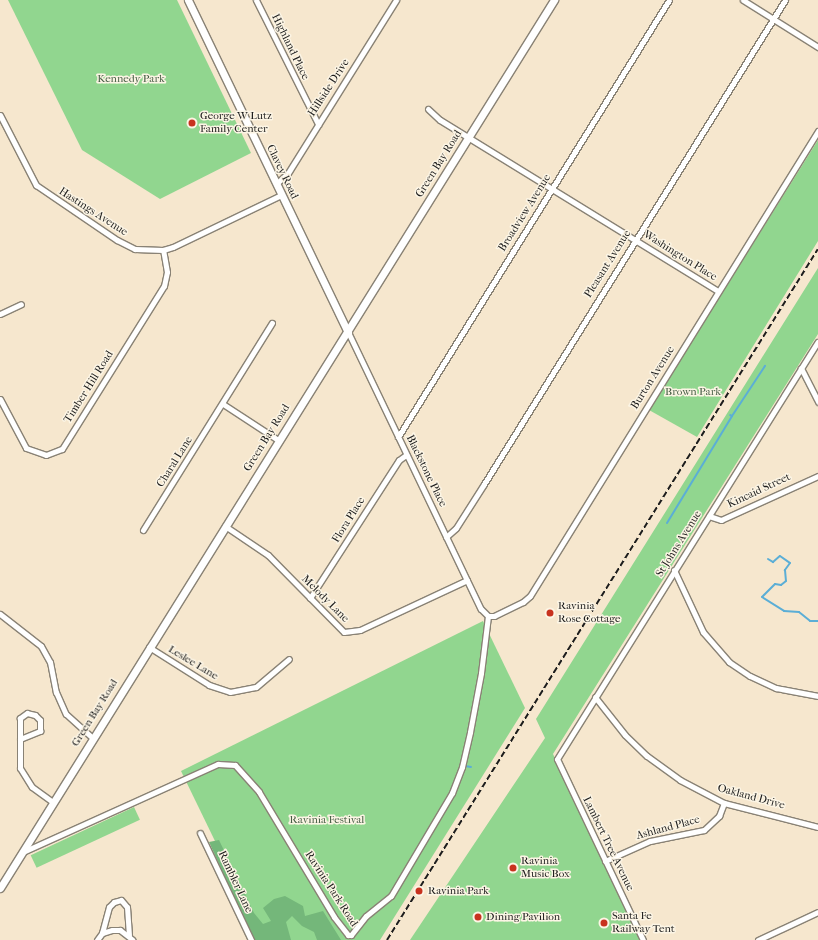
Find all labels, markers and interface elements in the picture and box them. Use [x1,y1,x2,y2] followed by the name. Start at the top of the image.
[268,12,312,82] street label: Highland Place
[306,57,352,119] street label: Hillside Drive
[97,72,165,86] park label: Kennedy Park
[200,110,272,136] place label: George W Lutz Family Center
[187,118,197,128] marker: George W Lutz Family Center
[413,128,465,200] street label: Green Bay Road
[263,143,301,201] street label: Clavey Road
[496,172,554,254] street label: Broadview Avenue
[56,185,130,239] street label: Hastings Avenue
[582,228,634,300] street label: Pleasant Avenue
[641,228,719,284] street label: Washington Place
[628,344,678,412] street label: Burton Avenue
[61,348,117,426] street label: Timber Hill Road
[665,385,721,399] park label: Brown Park
[241,402,293,474] street label: Green Bay Road
[403,433,449,509] street label: Blackstone Place
[154,434,196,490] street label: Charal Lane
[725,471,793,511] street label: Kincaid Street
[330,495,368,545] street label: Flora Place
[653,508,705,580] street label: St Johns Avenue
[299,573,351,625] street label: Melody Lane
[558,600,620,626] place label: Ravinia Rose Cottage
[545,608,555,618] marker: Ravinia Rose Cottage
[166,643,220,683] street label: Leslee Lane
[69,677,121,749] street label: Green Bay Road
[716,782,786,812] street label: Oakland Drive
[579,795,637,893] street label: Lambert Tree Avenue
[290,813,364,827] park label: Ravinia Festival
[635,813,701,843] street label: Ashland Place
[215,849,255,915] street label: Rambler Lane
[302,849,360,929] street label: Ravinia Park Road
[521,855,570,881] place label: Ravinia Music Box
[508,863,518,873] marker: Ravinia Music Box
[428,884,489,898] place label: Ravinia Park
[413,885,425,897] marker: Ravinia Park
[486,910,560,924] place label: Dining Pavilion
[612,910,675,936] place label: Santa Fe Railway Tent
[473,912,483,922] marker: Dining Pavilion
[599,918,609,928] marker: Santa Fe Railway Tent

